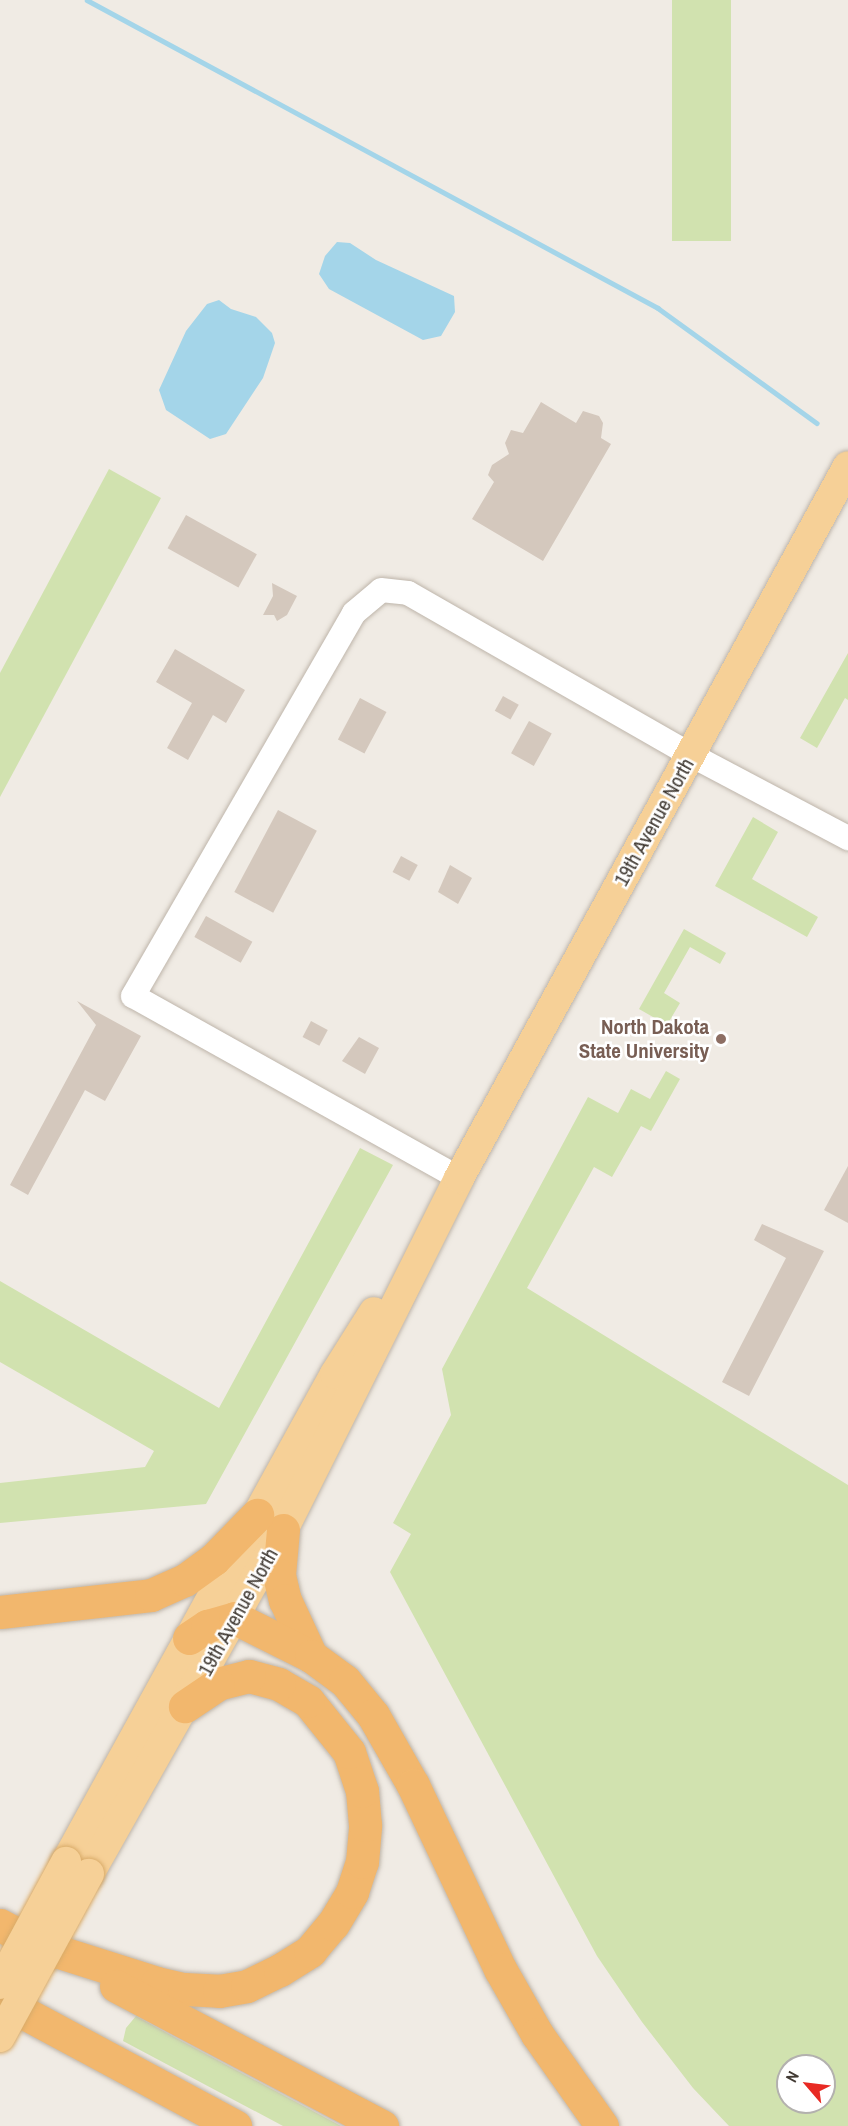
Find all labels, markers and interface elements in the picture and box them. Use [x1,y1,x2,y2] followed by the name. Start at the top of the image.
[608,753,700,891] street label: 19th Avenue North
[579,1014,709,1064] place label: North Dakota State University
[714,1032,728,1046] marker: North Dakota State University
[192,1543,284,1681] street label: 19th Avenue North
[776,2054,836,2114] north arrow
[780,2067,804,2086] text: N

